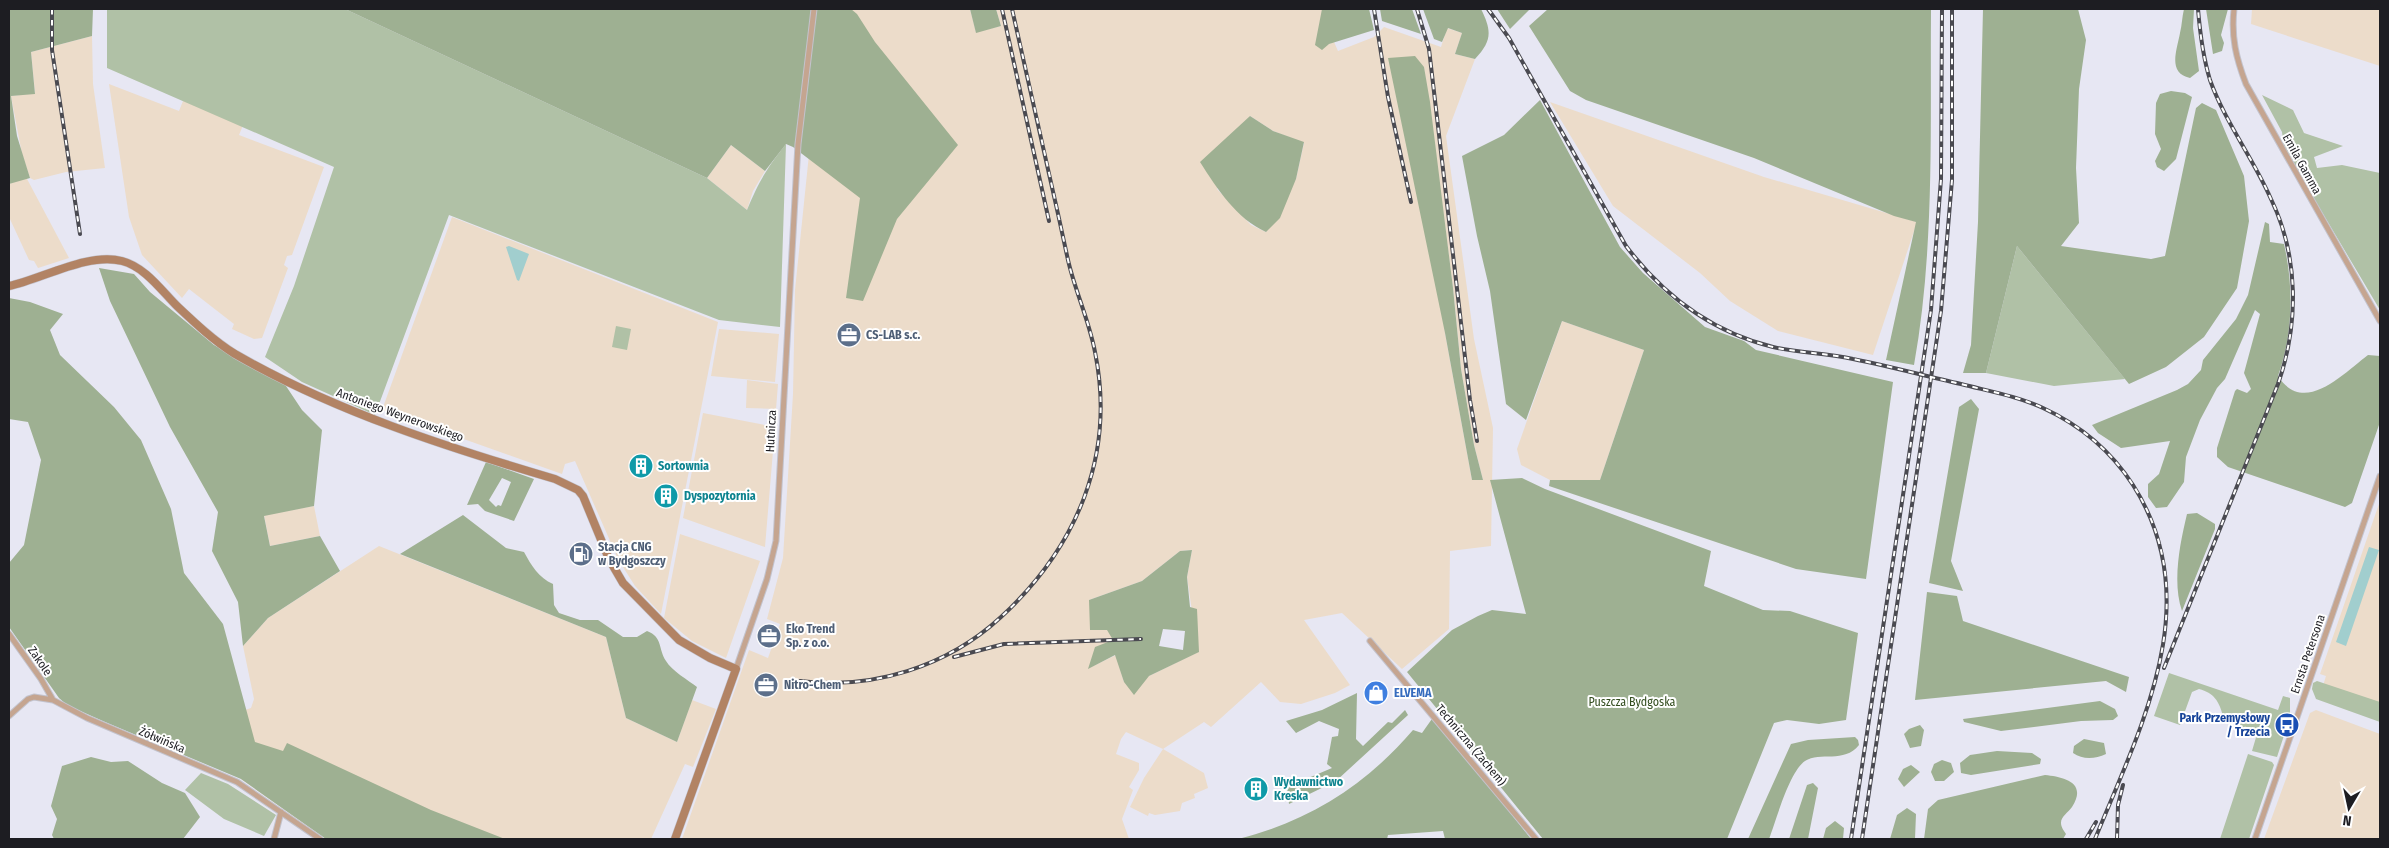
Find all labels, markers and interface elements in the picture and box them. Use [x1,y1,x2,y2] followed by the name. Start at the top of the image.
[2280,131,2324,197] street label: Emila Gamma
[836,322,862,348] office icon: CS-LAB s.c.
[866,328,920,342] place label: CS-LAB s.c.
[334,385,466,445] street label: Antoniego Weynerowskiego
[763,409,779,453] street label: Hutnicza
[628,453,654,479] building icon: Sortownia
[658,459,709,473] place label: Sortownia
[653,483,679,509] building icon: Dyspozytornia
[684,489,756,503] place label: Dyspozytornia
[598,540,666,568] place label: Stacja CNG w Bydgoszczy
[568,541,594,567] fuel station icon: Stacja CNG w Bydgoszczy
[2288,612,2328,695] street label: Ernsta Petersona
[786,622,835,650] place label: Eko Trend Sp. z o.o.
[756,623,782,649] office icon: Eko Trend Sp. z o.o.
[25,644,55,678] street label: Zakole
[753,672,779,698] office icon: Nitro-Chem
[784,678,841,692] place label: Nitro-Chem
[1363,680,1389,706] shop icon: ELVEMA
[1394,686,1432,700] place label: ELVEMA
[1589,695,1676,709] park label: Puszcza Bydgoska
[1433,702,1509,789] street label: Techniczna (Zachem)
[2180,711,2270,739] place label: Park Przemysłowy / Trzecia
[2274,712,2300,738] bus stop icon: Park Przemysłowy / Trzecia
[137,723,188,756] street label: Żółwińska
[1274,775,1344,803] place label: Wydawnictwo Kreska
[1243,776,1269,802] building icon: Wydawnictwo Kreska
[2324,783,2374,833] north arrow
[2342,811,2353,829] text: N

